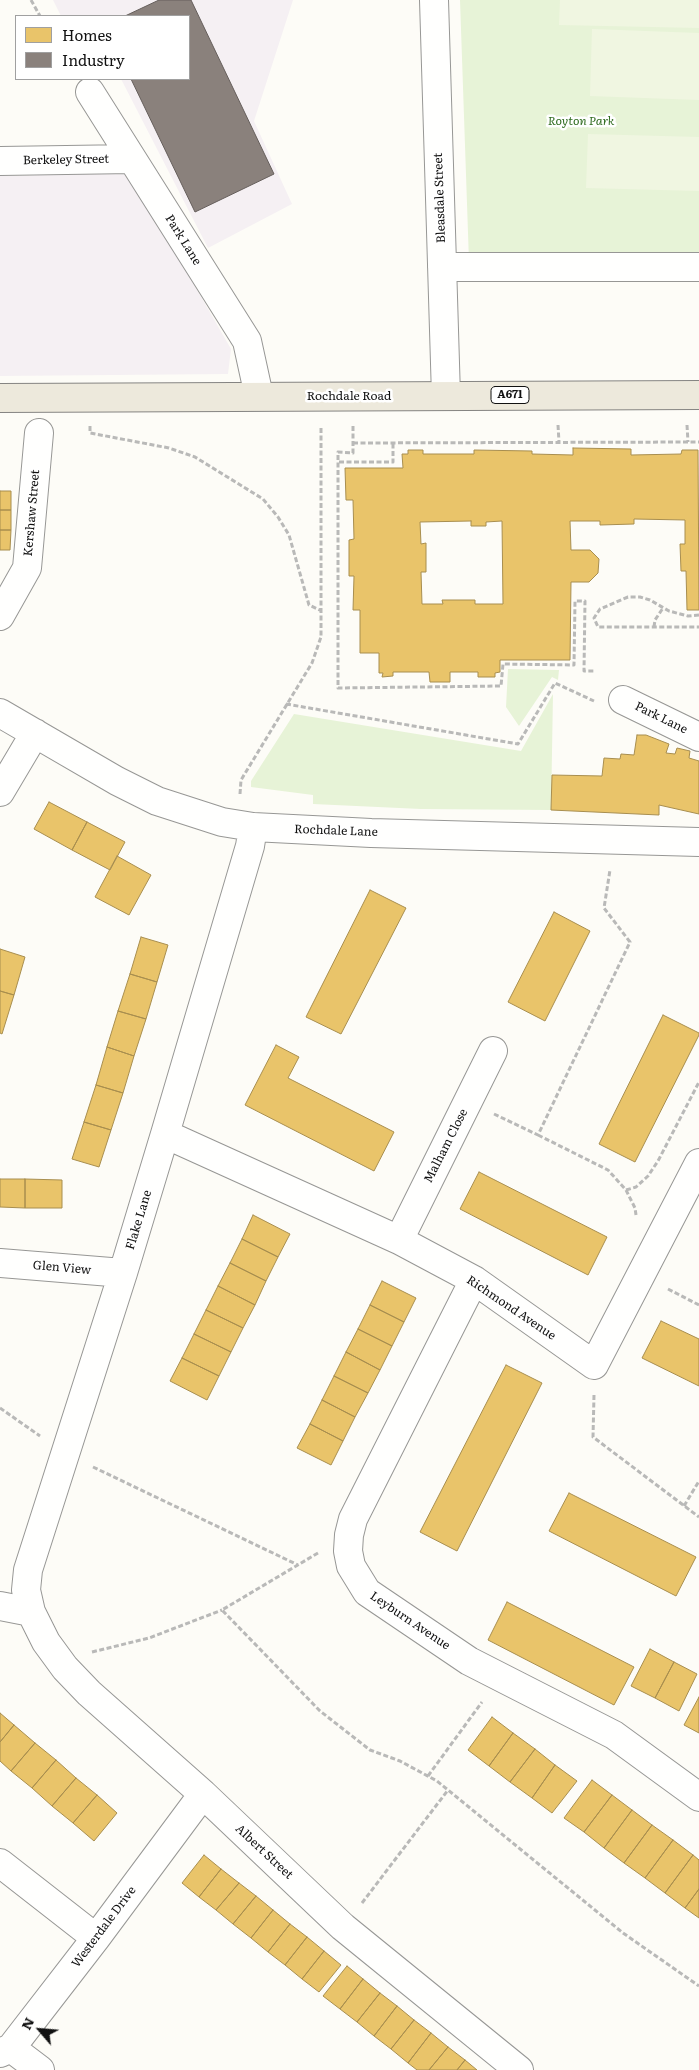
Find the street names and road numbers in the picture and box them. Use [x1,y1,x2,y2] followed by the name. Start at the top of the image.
[23,152,109,168] street label: Berkeley Street
[431,153,449,243] street label: Bleasdale Street
[162,212,204,268] street label: Park Lane
[491,386,529,404] road number: A671
[307,389,391,403] street label: Rochdale Road
[21,469,43,557] street label: Kershaw Street
[632,699,690,737] street label: Park Lane
[294,822,378,840] street label: Rochdale Lane
[421,1107,471,1185] street label: Malham Close
[123,1188,155,1252] street label: Flake Lane
[32,1258,92,1278] street label: Glen View
[464,1273,558,1343] street label: Richmond Avenue
[367,1589,453,1653] street label: Leyburn Avenue
[232,1822,296,1882] street label: Albert Street
[69,1884,139,1970] street label: Westerdale Drive

